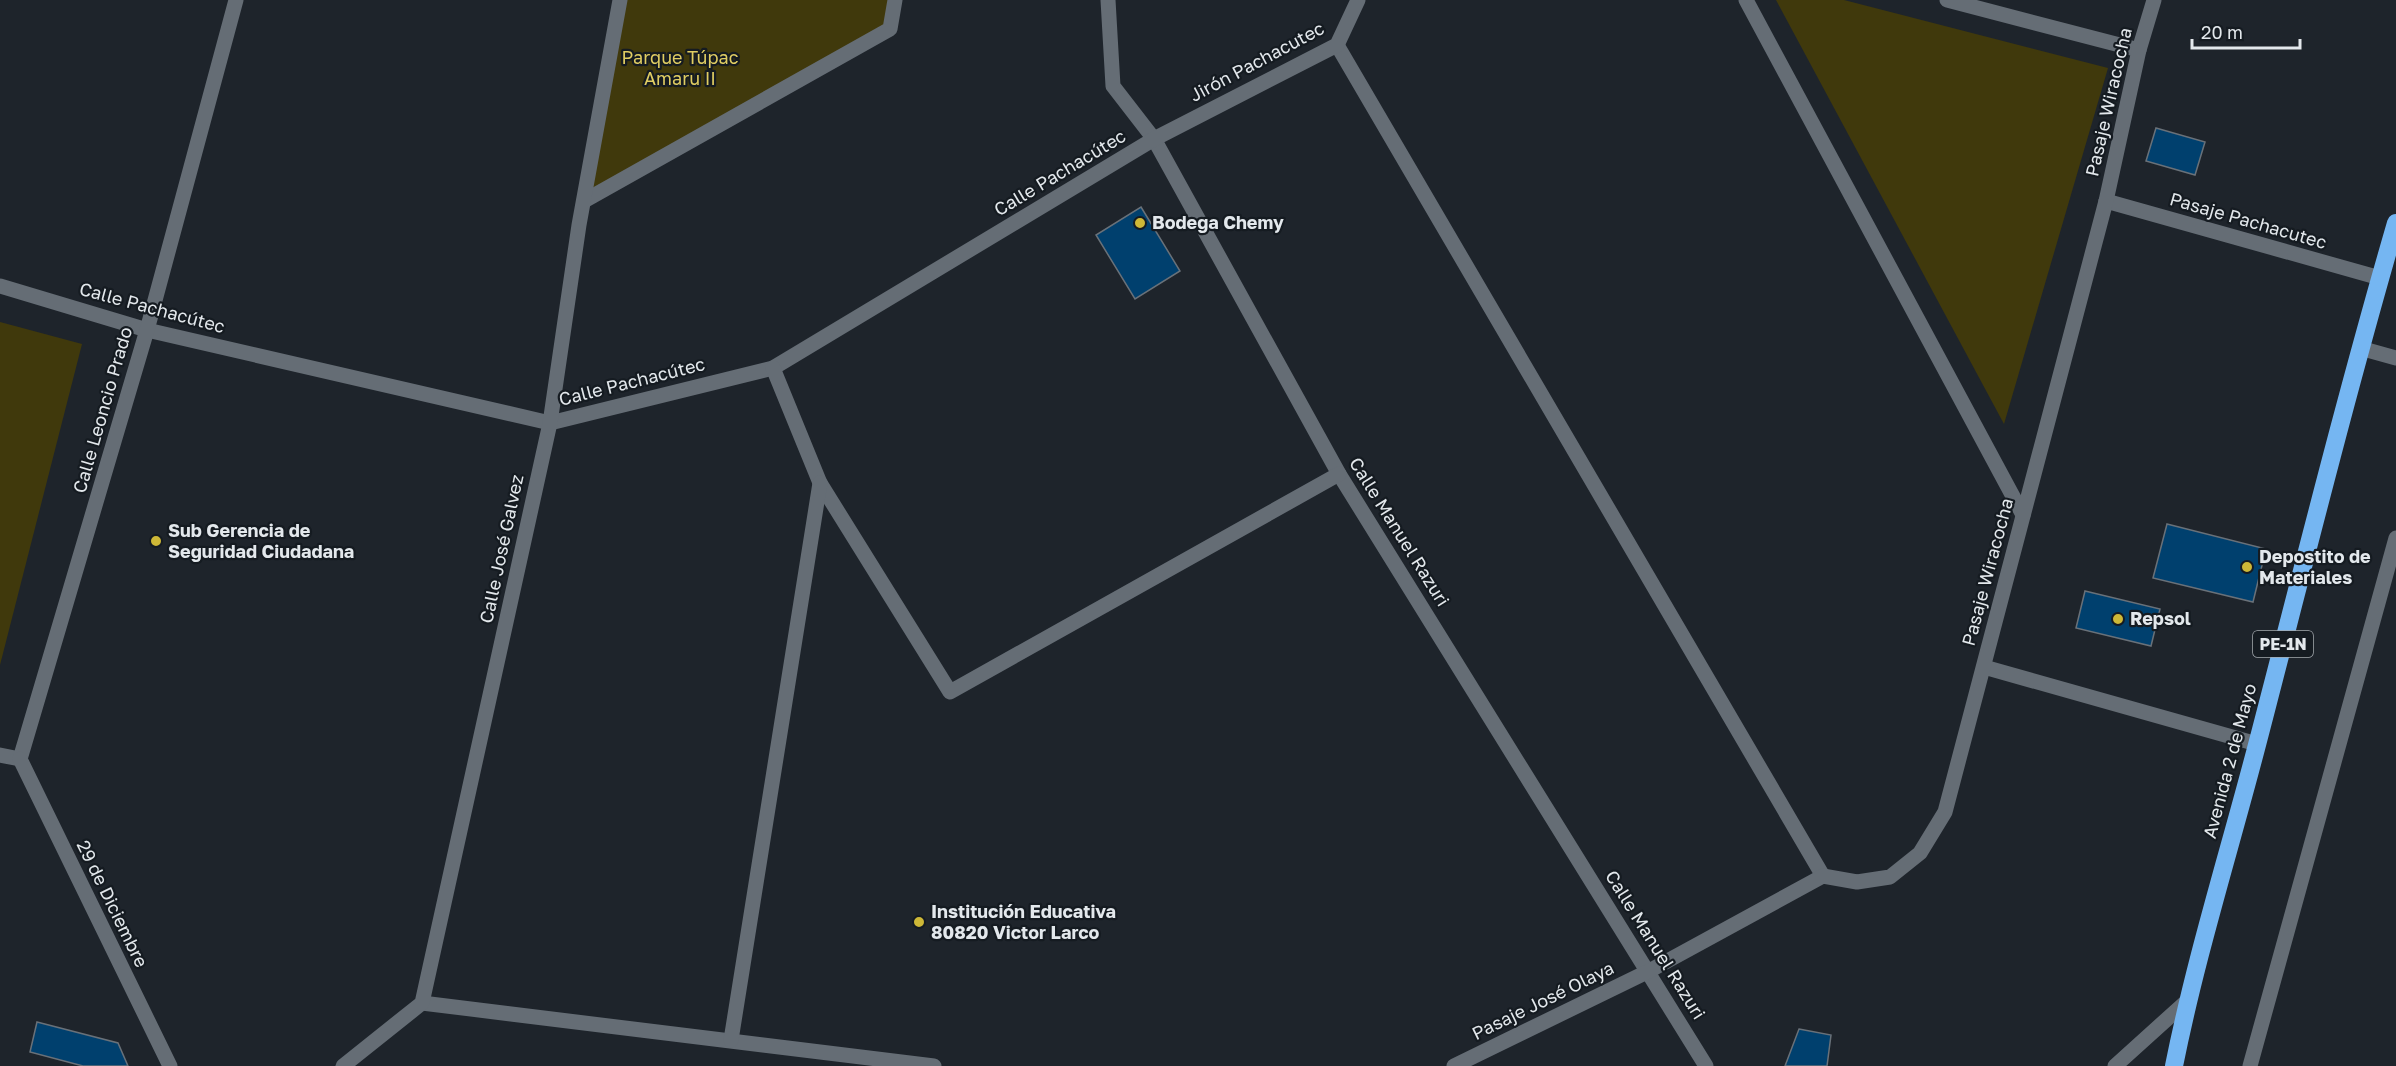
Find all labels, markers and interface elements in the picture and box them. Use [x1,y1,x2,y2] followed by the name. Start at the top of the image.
[2192,12,2300,50] scale bar
[1186,16,1328,106] street label: Jirón Pachacutec
[2201,21,2243,43] text: 20 m
[2080,25,2136,178] street label: Pasaje Wiracocha
[622,46,739,89] park label: Parque Túpac Amaru II
[990,124,1129,220] street label: Calle Pachacútec
[2167,187,2329,253] street label: Pasaje Pachacutec
[1152,211,1284,233] place label: Bodega Chemy
[1133,216,1147,230] marker: Bodega Chemy
[77,277,228,337] street label: Calle Pachacútec
[68,324,136,495] street label: Calle Leoncio Prado
[556,352,707,410] street label: Calle Pachacútec
[1345,453,1455,610] street label: Calle Manuel Razuri
[475,472,528,625] street label: Calle José Galvez
[1957,495,2017,648] street label: Pasaje Wiracocha
[168,519,354,562] place label: Sub Gerencia de Seguridad Ciudadana
[149,534,163,548] marker: Sub Gerencia de Seguridad Ciudadana
[2259,545,2371,588] place label: Depostito de Materiales
[2240,560,2254,574] marker: Depostito de Materiales
[2130,607,2191,629] place label: Repsol
[2111,612,2125,626] marker: Repsol
[2253,631,2313,657] road number: PE-1N
[2198,681,2260,841] street label: Avenida 2 de Mayo
[73,836,153,971] street label: 29 de Diciembre
[1601,866,1711,1023] street label: Calle Manuel Razuri
[931,900,1116,943] place label: Institución Educativa 80820 Victor Larco
[912,915,926,929] marker: Institución Educativa 80820 Victor Larco
[1468,956,1617,1044] street label: Pasaje José Olaya

